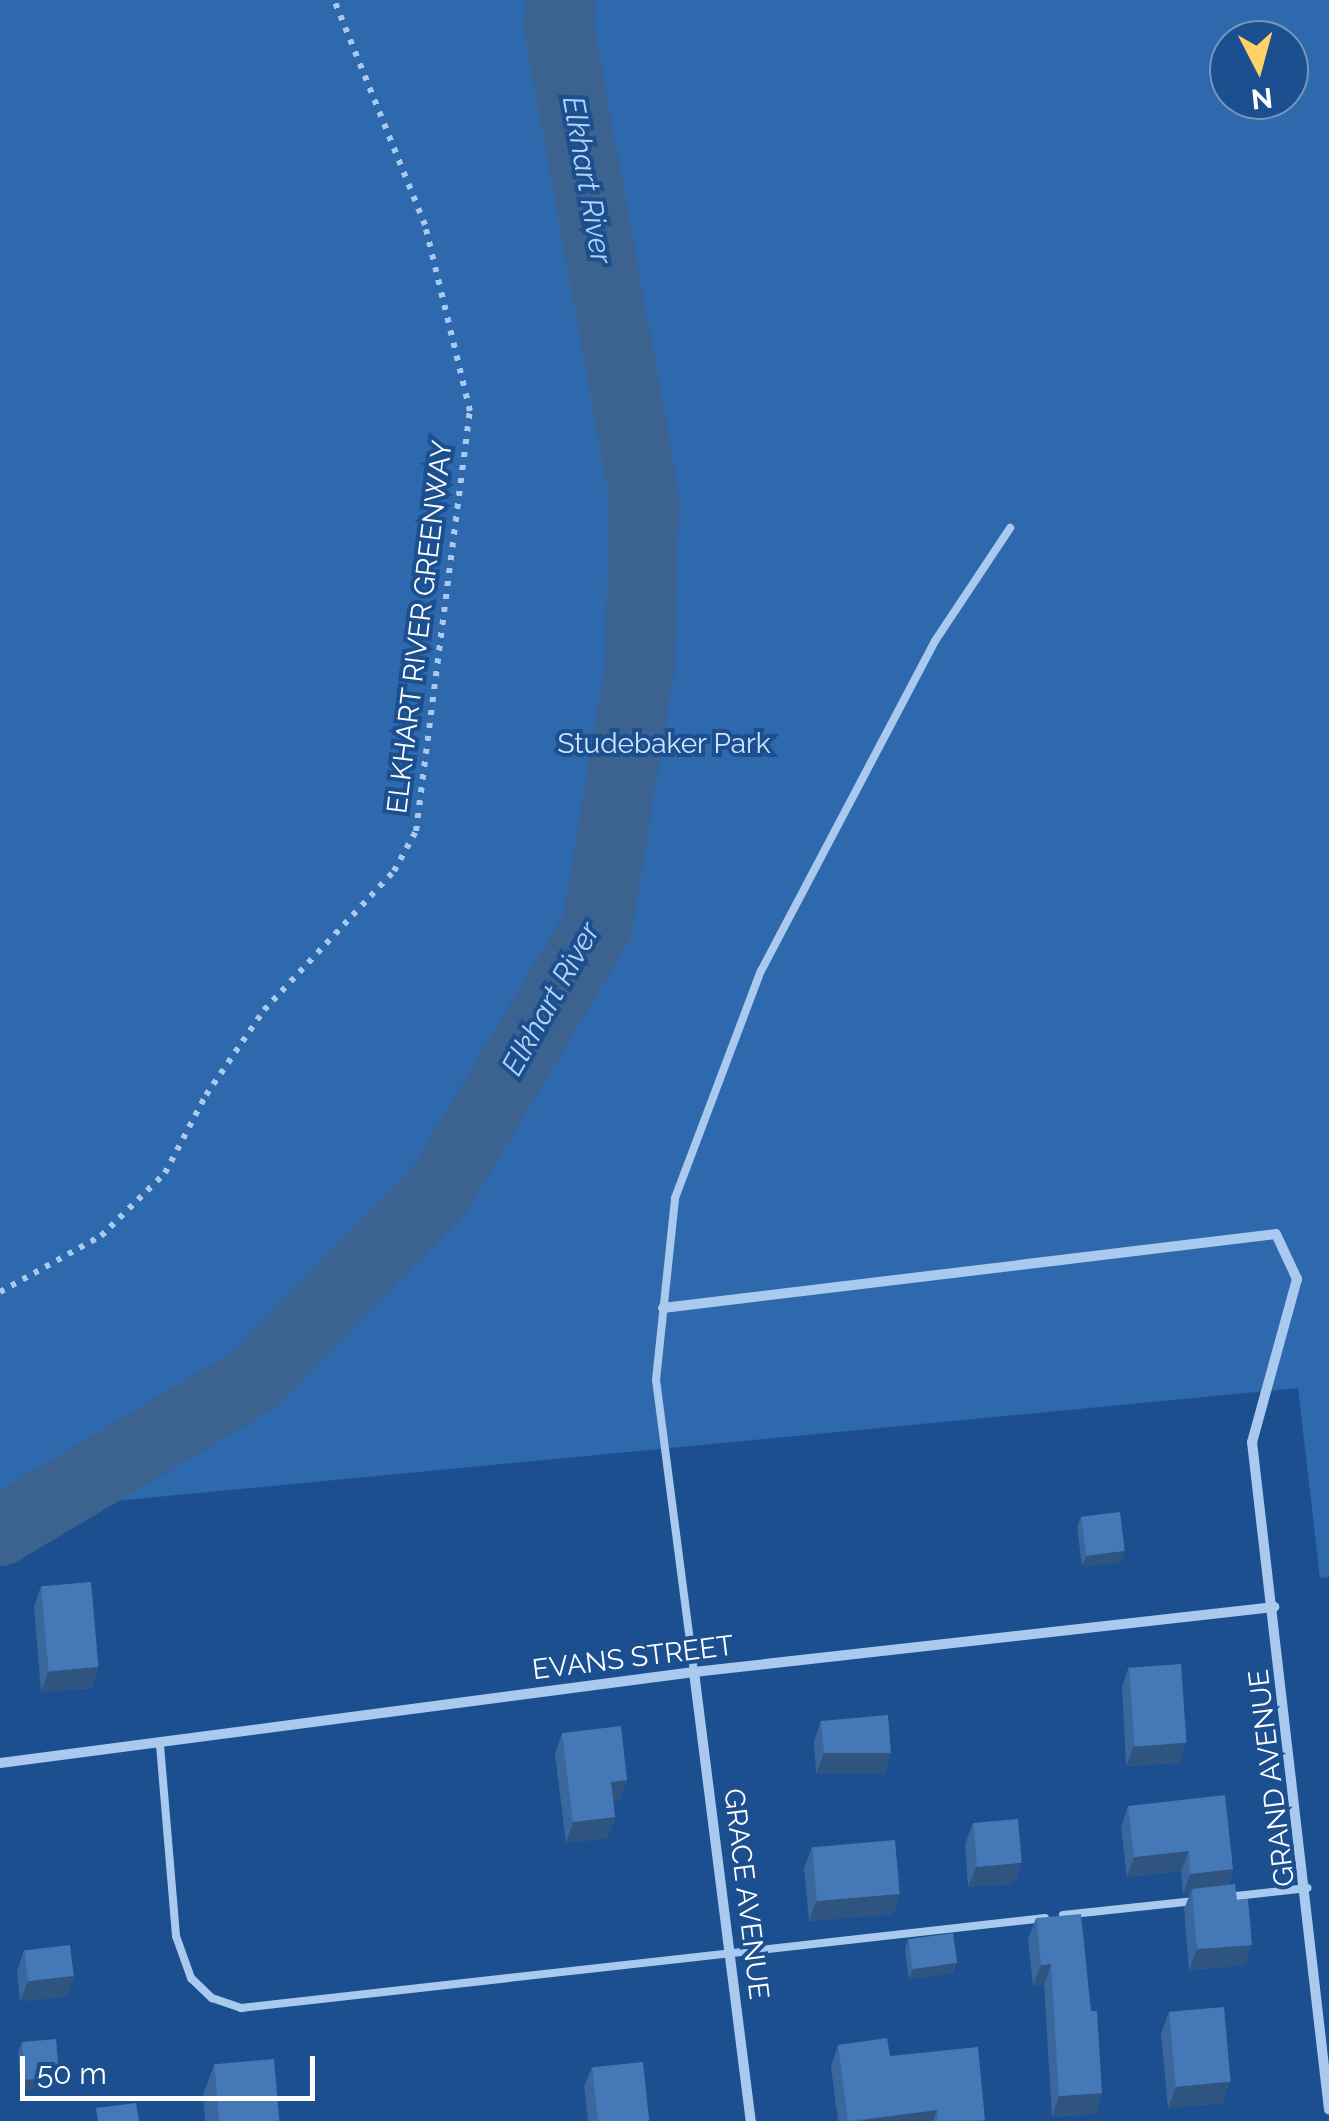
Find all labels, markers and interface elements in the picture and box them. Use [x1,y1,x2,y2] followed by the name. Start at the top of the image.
[1209,20,1309,120] north arrow
[1250,81,1274,116] text: N
[555,93,619,267] water label: Elkhart River
[380,438,460,816] street label: ELKHART RIVER GREENWAY
[557,727,771,761] park label: Studebaker Park
[494,916,608,1082] water label: Elkhart River
[530,1629,736,1687] street label: EVANS STREET
[1242,1667,1302,1889] street label: GRAND AVENUE
[716,1786,776,2002] street label: GRACE AVENUE
[25,2036,320,2098] scale bar
[37,2056,107,2091] text: 50 m

